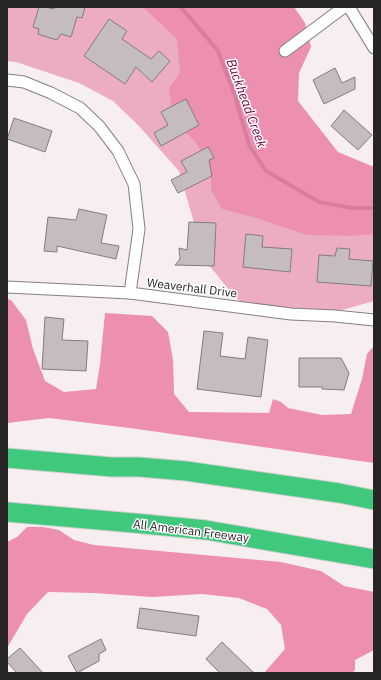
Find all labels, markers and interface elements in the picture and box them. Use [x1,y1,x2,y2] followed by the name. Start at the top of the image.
[223,56,271,150] water label: Buckhead Creek
[146,275,238,301] street label: Weaverhall Drive
[132,516,250,545] street label: All American Freeway

